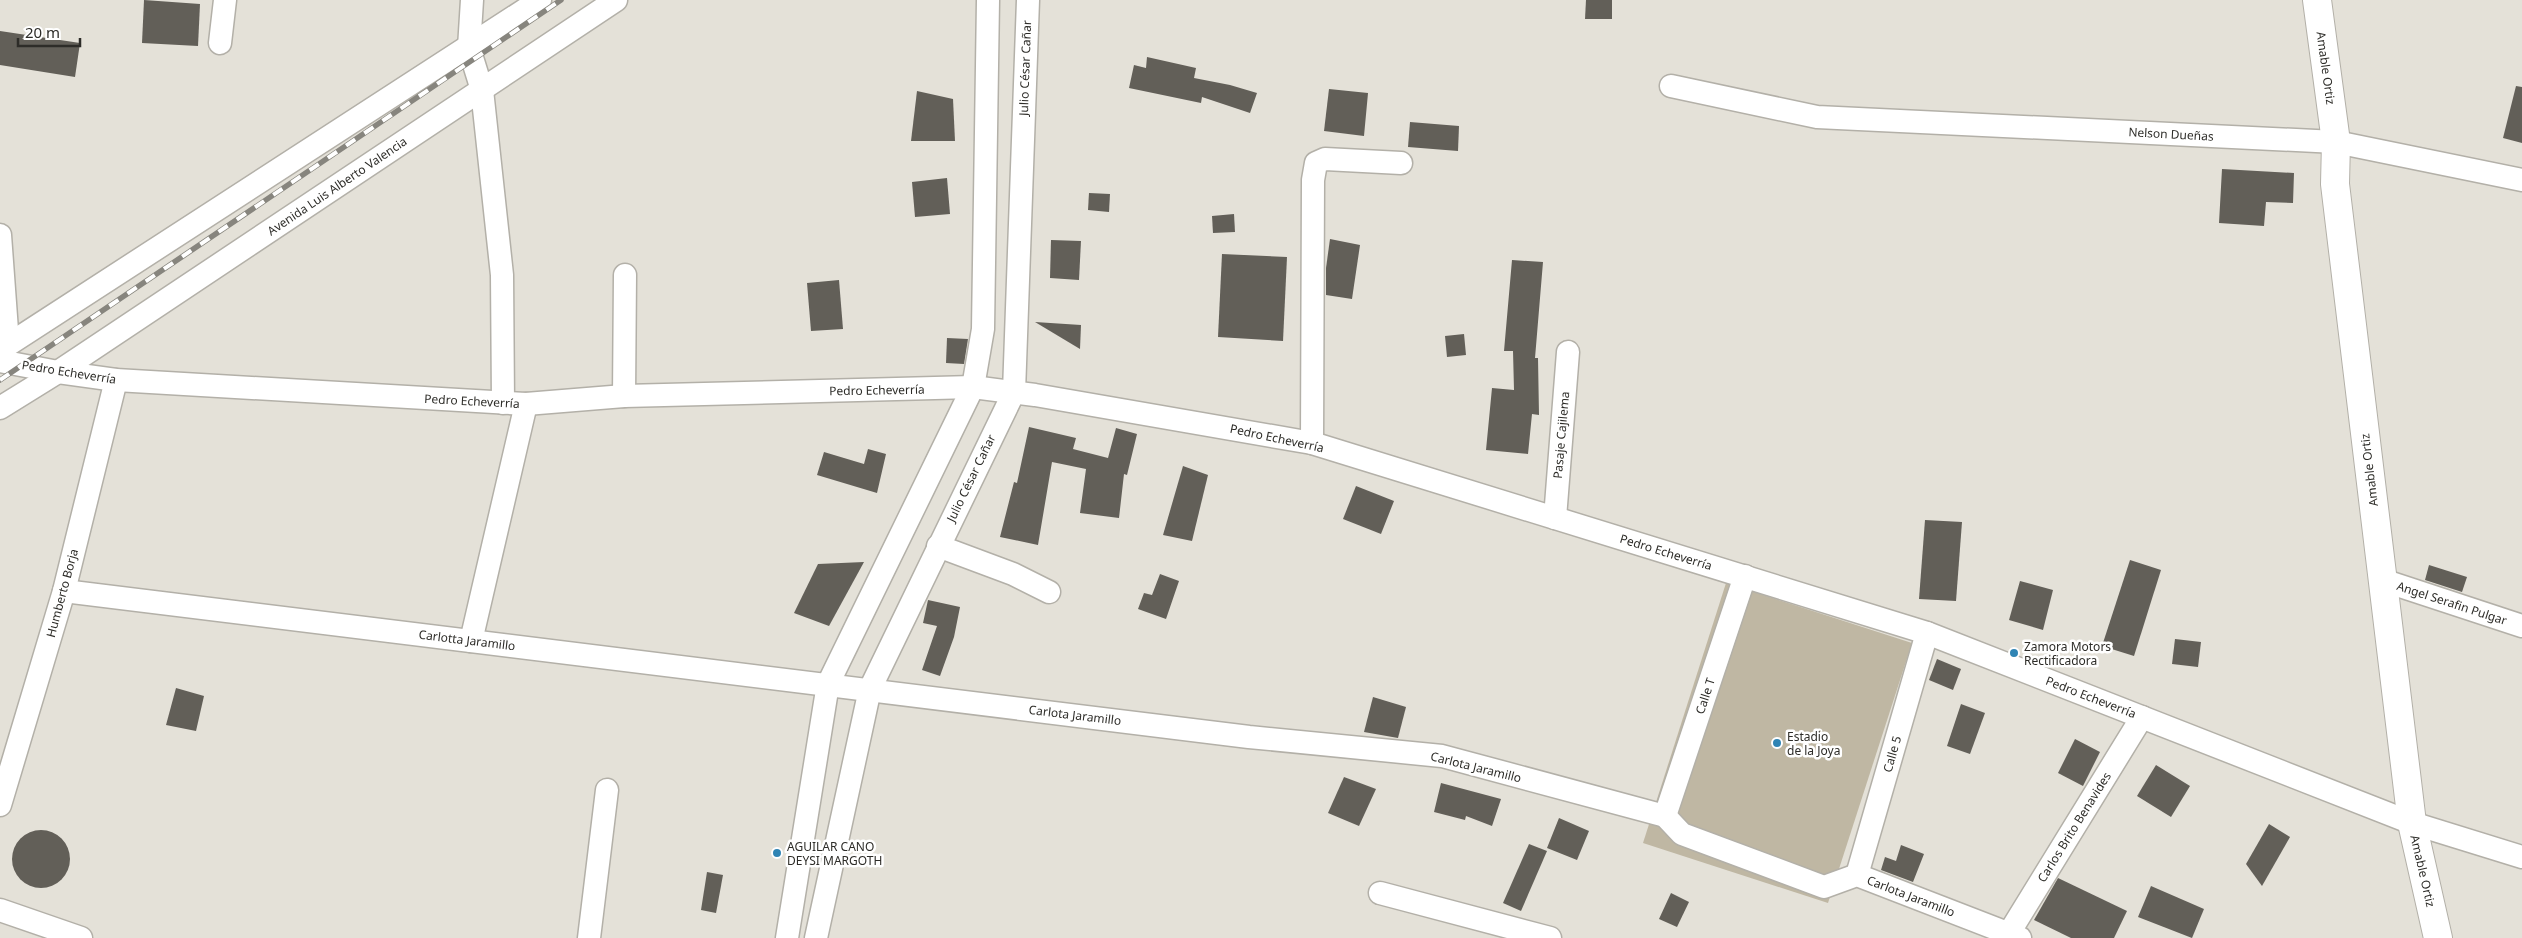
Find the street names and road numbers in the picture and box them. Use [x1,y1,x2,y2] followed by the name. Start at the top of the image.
[1015,20,1035,117] street label: Julio César Cañar
[2312,30,2340,106] street label: Amable Ortiz
[2128,123,2214,145] street label: Nelson Dueñas
[264,133,410,239] street label: Avenida Luis Alberto Valencia
[21,356,117,388] street label: Pedro Echeverría
[829,381,925,399] street label: Pedro Echeverría
[424,390,520,412] street label: Pedro Echeverría
[1549,391,1573,479] street label: Pasaje Cajilema
[1229,420,1325,456] street label: Pedro Echeverría
[942,431,1000,526] street label: Julio César Cañar
[2356,432,2382,507] street label: Amable Ortiz
[1618,530,1714,574] street label: Pedro Echeverría
[42,547,82,639] street label: Humberto Borja
[2395,577,2509,629] street label: Angel Serafin Pulgar
[418,626,516,654] street label: Carlotta Jaramillo
[2043,672,2139,722] street label: Pedro Echeverría
[1691,675,1719,716] street label: Calle T
[1028,701,1122,729] street label: Carlota Jaramillo
[1879,734,1905,774] street label: Calle 5
[1429,747,1523,787] street label: Carlota Jaramillo
[2033,768,2115,885] street label: Carlos Brito Benavides
[2406,833,2440,909] street label: Amable Ortiz
[1865,871,1957,921] street label: Carlota Jaramillo

